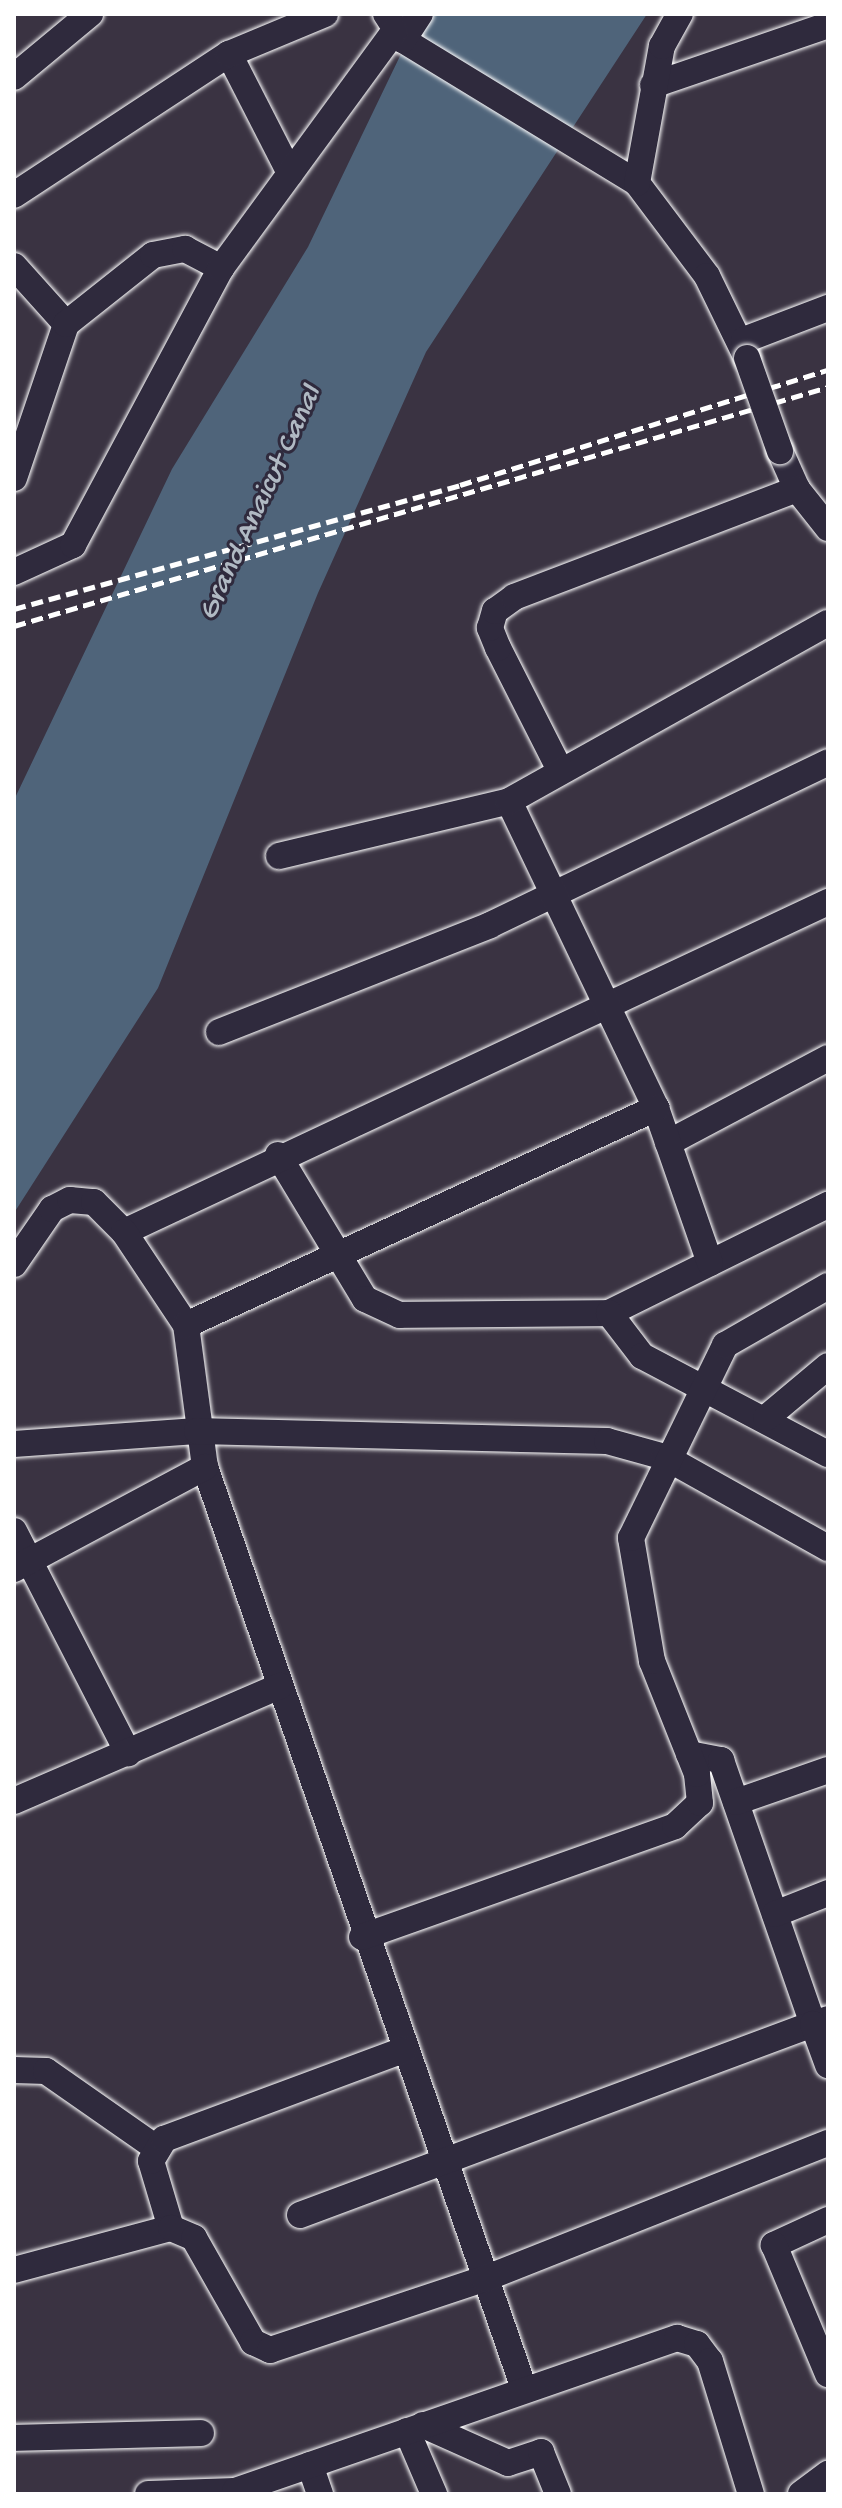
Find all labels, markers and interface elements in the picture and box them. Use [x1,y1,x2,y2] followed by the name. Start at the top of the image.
[192,381,332,627] water label: Grand Anaicut Canal

